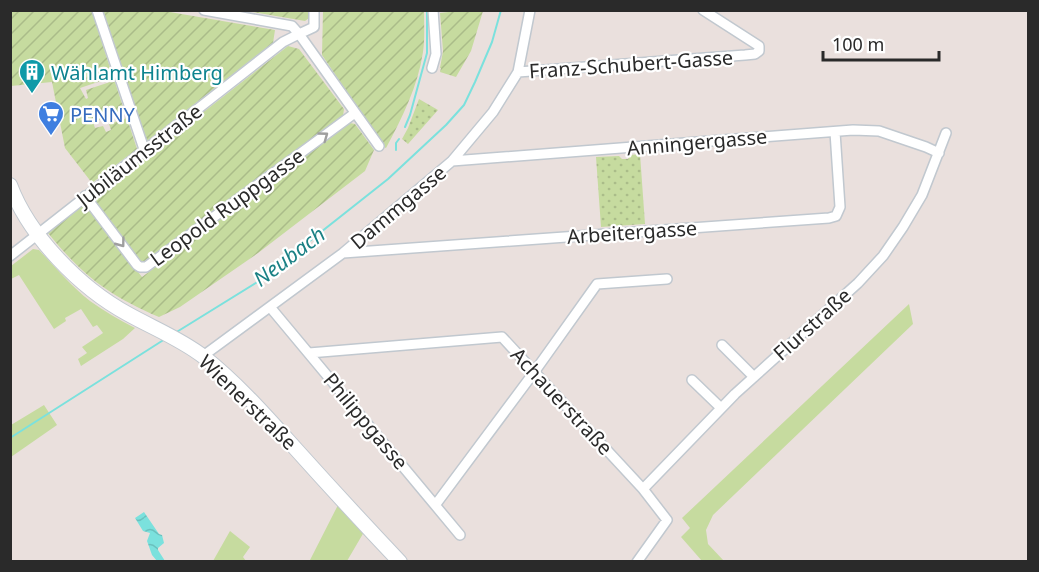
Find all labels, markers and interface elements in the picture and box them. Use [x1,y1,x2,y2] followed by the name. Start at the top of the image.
[823,24,938,62] scale bar
[832,32,884,56] text: 100 m
[528,43,734,85] street label: Franz-Schubert-Gasse
[17,57,47,95] building icon: Wählamt Himberg
[51,59,223,86] place label: Wählamt Himberg
[69,98,207,214] street label: Jubiläumsstraße
[36,99,66,137] supermarket icon: PENNY
[70,101,136,128] place label: PENNY
[626,122,768,162] street label: Anningergasse
[317,132,328,143] one-way arrow
[145,142,309,272] street label: Leopold Ruppgasse
[344,159,452,255] street label: Dammgasse
[566,214,698,250] street label: Arbeitergasse
[247,220,331,292] water label: Neubach
[114,236,125,247] one-way arrow
[767,282,857,366] street label: Flurstraße
[505,341,619,461] street label: Achauerstraße
[193,348,303,456] street label: Wienerstraße
[318,367,414,475] street label: Philippgasse

